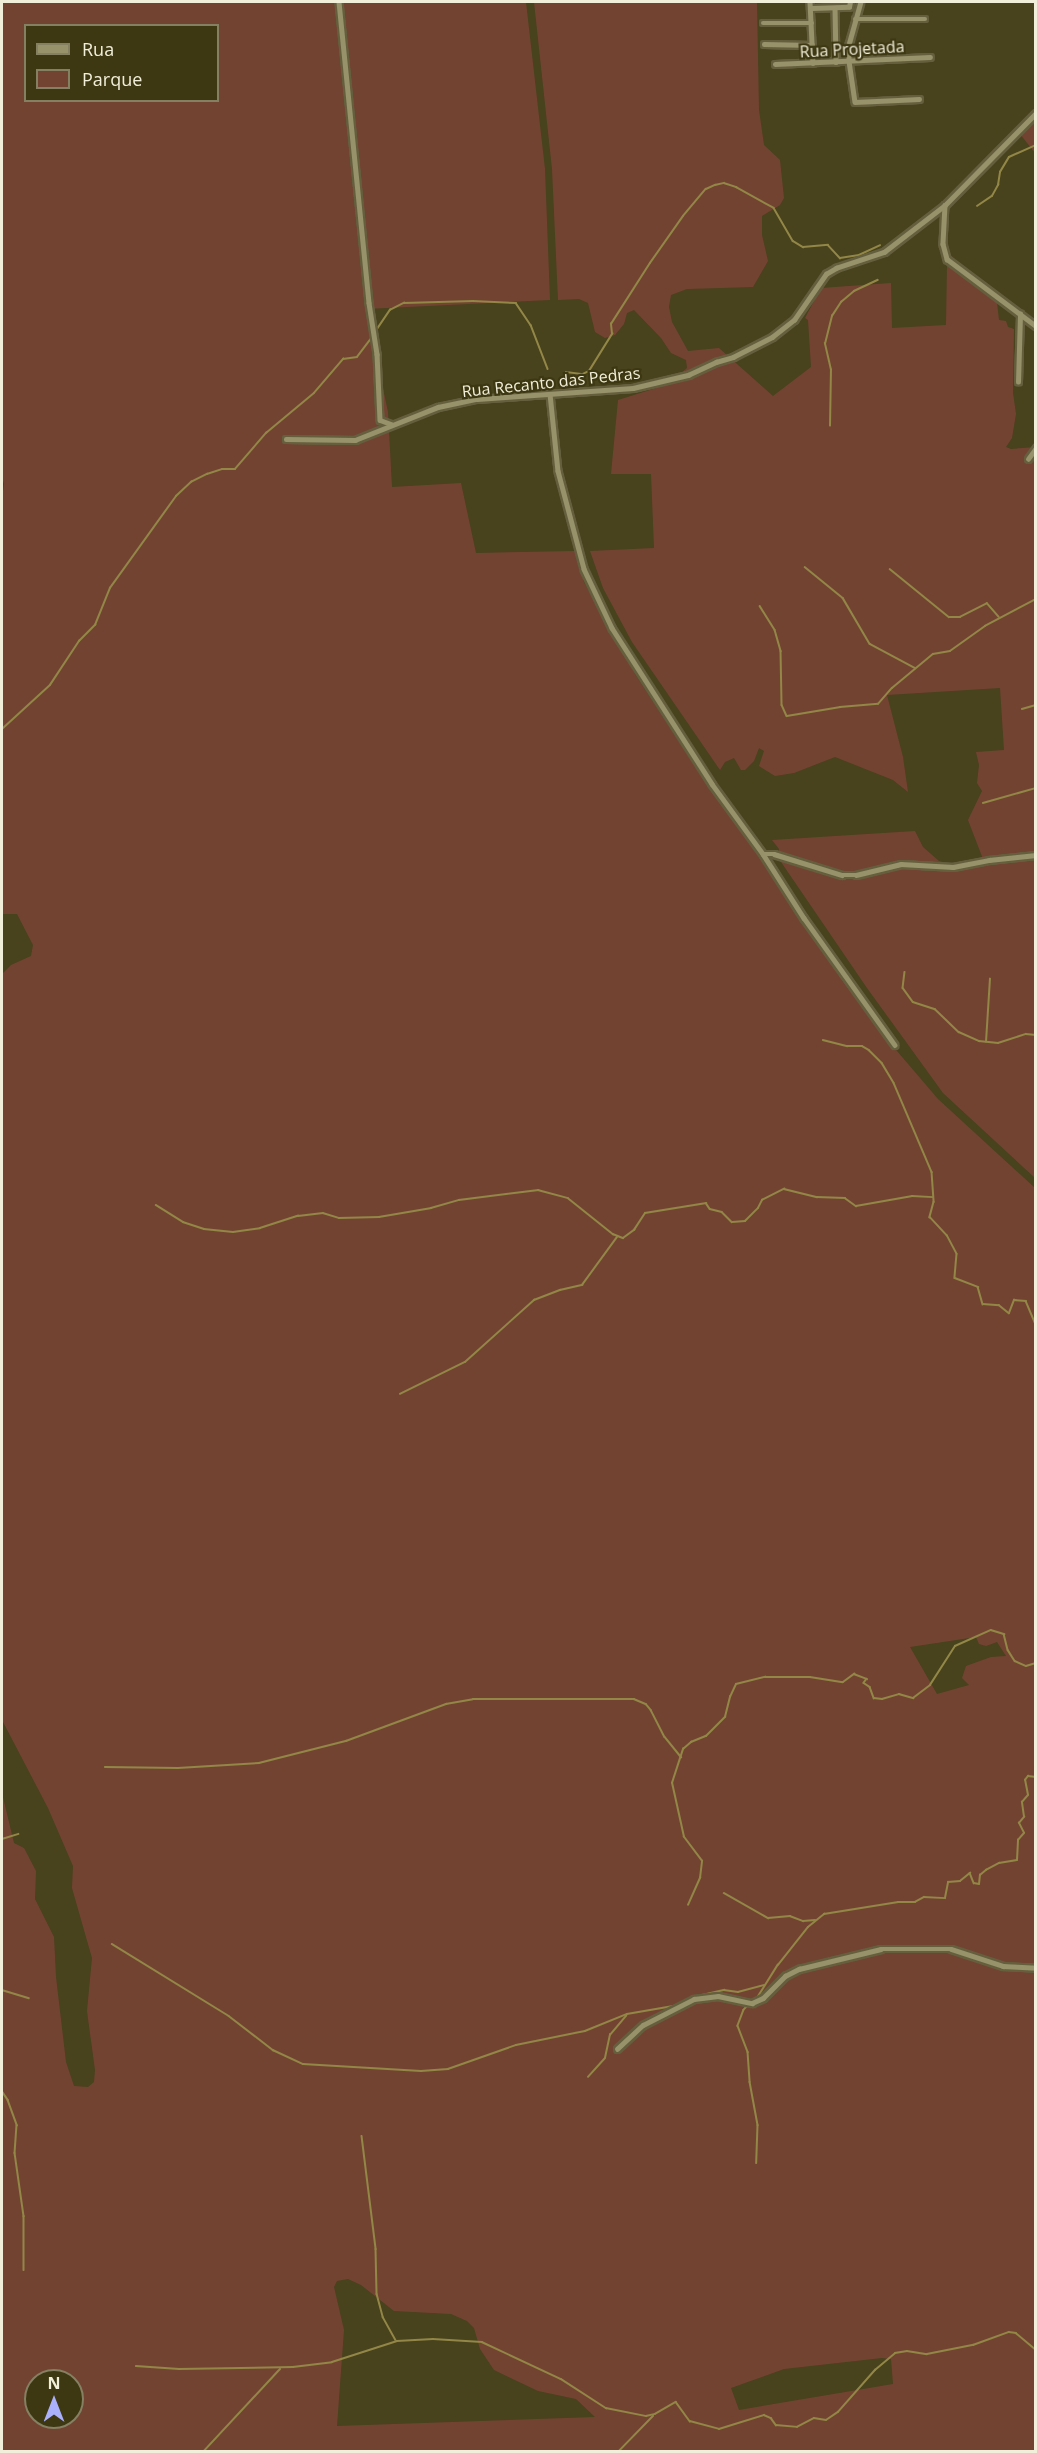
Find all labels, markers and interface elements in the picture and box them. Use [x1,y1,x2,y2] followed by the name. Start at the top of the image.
[24,24,219,102] legend
[82,37,114,61] text: Rua
[799,37,905,61] street label: Rua Projetada
[82,67,142,91] text: Parque
[461,363,641,401] street label: Rua Recanto das Pedras
[24,2369,84,2429] north arrow
[47,2372,61,2394] text: N

